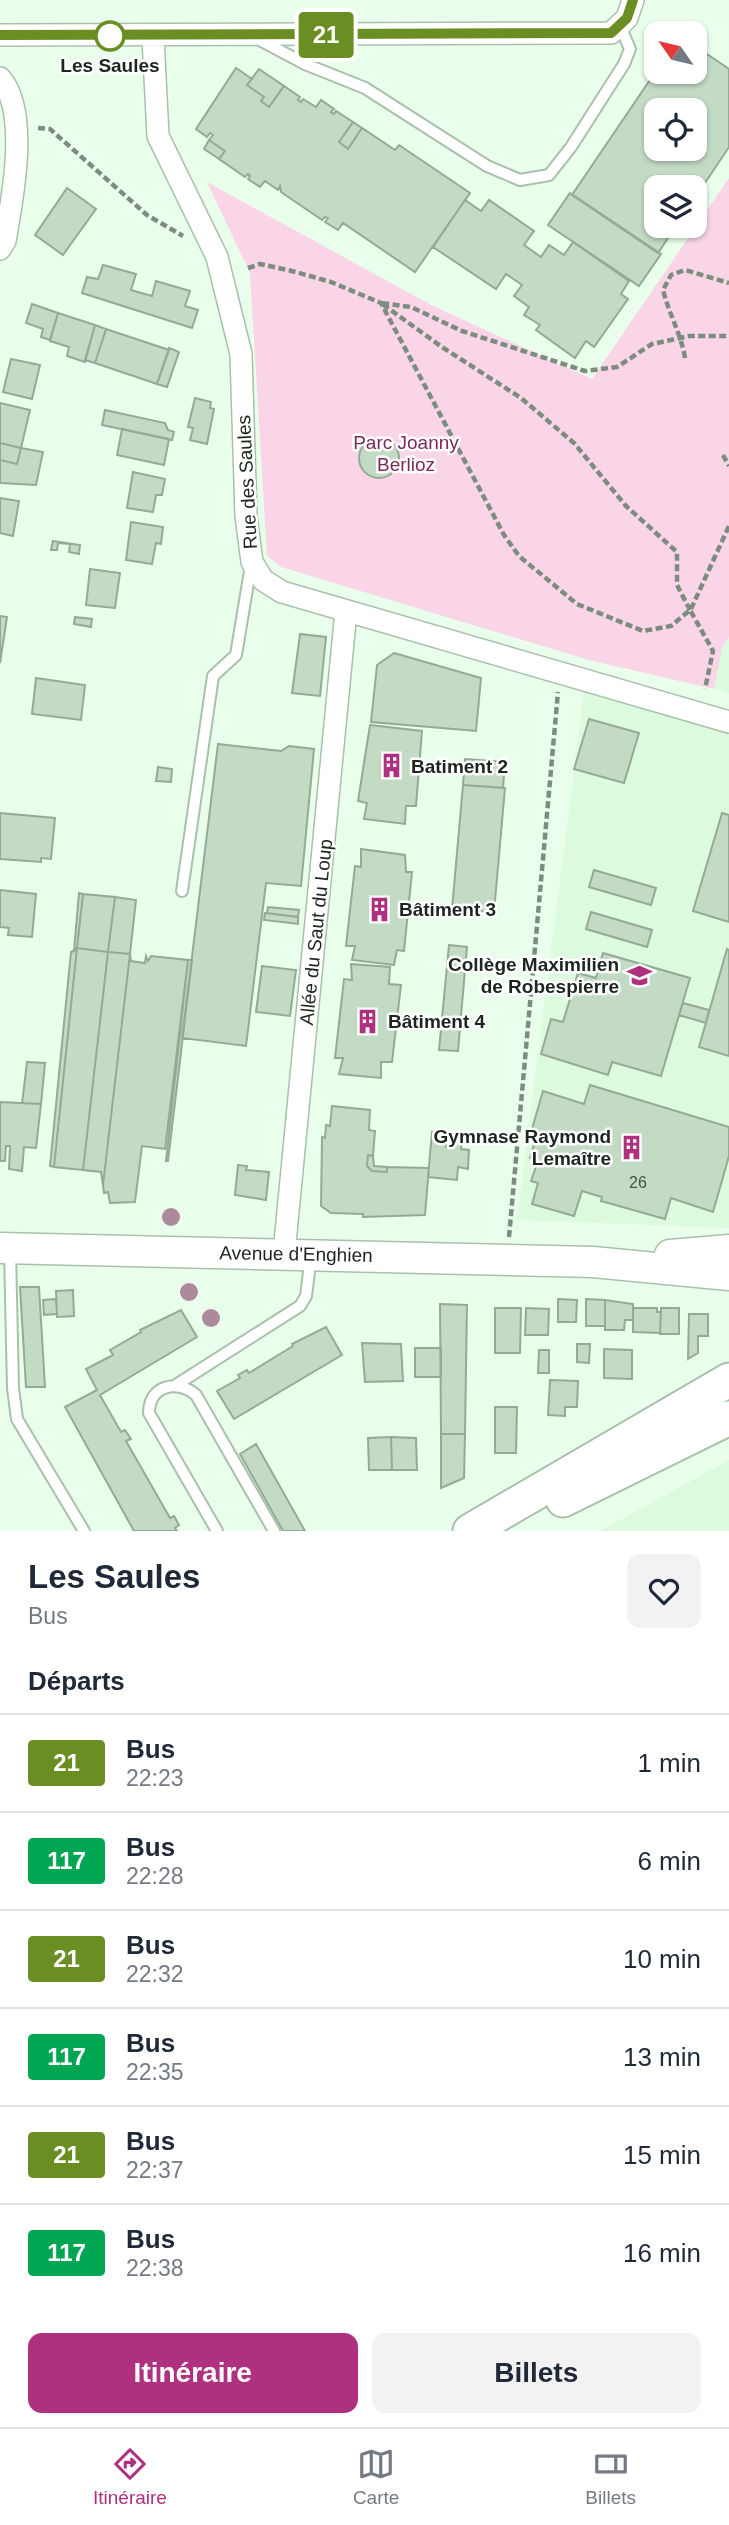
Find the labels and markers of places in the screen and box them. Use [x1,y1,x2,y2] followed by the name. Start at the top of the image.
[95,21,125,51] marker: Les Saules
[60,55,160,76] place label: Les Saules
[377,752,405,780] building icon: Batiment 2
[411,756,508,777] place label: Batiment 2
[365,895,393,923] building icon: Bâtiment 3
[399,899,496,920] place label: Bâtiment 3
[448,954,619,997] place label: Collège Maximilien de Robespierre
[625,961,653,989] school or university icon: Collège Maximilien de Robespierre
[354,1007,382,1035] building icon: Bâtiment 4
[388,1011,486,1032] place label: Bâtiment 4
[434,1126,611,1169] place label: Gymnase Raymond Lemaître
[617,1133,645,1161] building icon: Gymnase Raymond Lemaître

